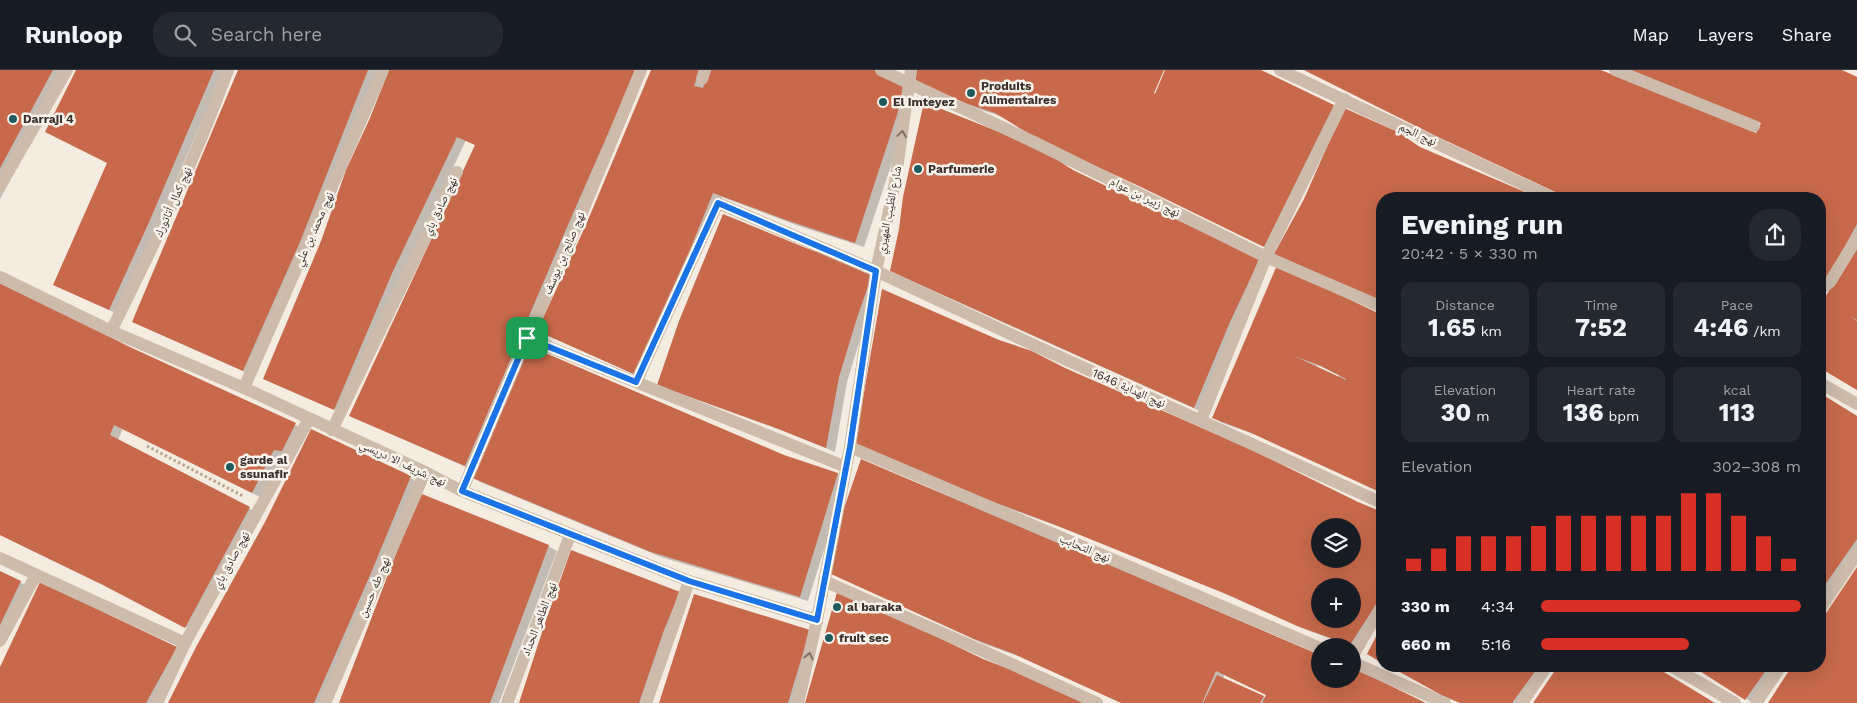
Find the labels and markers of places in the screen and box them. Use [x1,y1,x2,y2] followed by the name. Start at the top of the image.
[981,79,1057,107] place label: Produits Alimentaires
[965,87,977,99] marker: Produits Alimentaires
[893,95,955,109] place label: El Imteyez
[877,96,889,108] marker: El Imteyez
[23,112,74,126] place label: Darraji 4
[7,113,19,125] marker: Darraji 4
[928,162,995,176] place label: Parfumerie
[912,163,924,175] marker: Parfumerie
[506,317,548,359] pin
[240,453,289,481] place label: garde al ssunafir
[224,461,236,473] marker: garde al ssunafir
[847,600,902,614] place label: al baraka
[831,601,843,613] marker: al baraka
[839,631,889,645] place label: fruit sec
[823,632,835,644] marker: fruit sec

